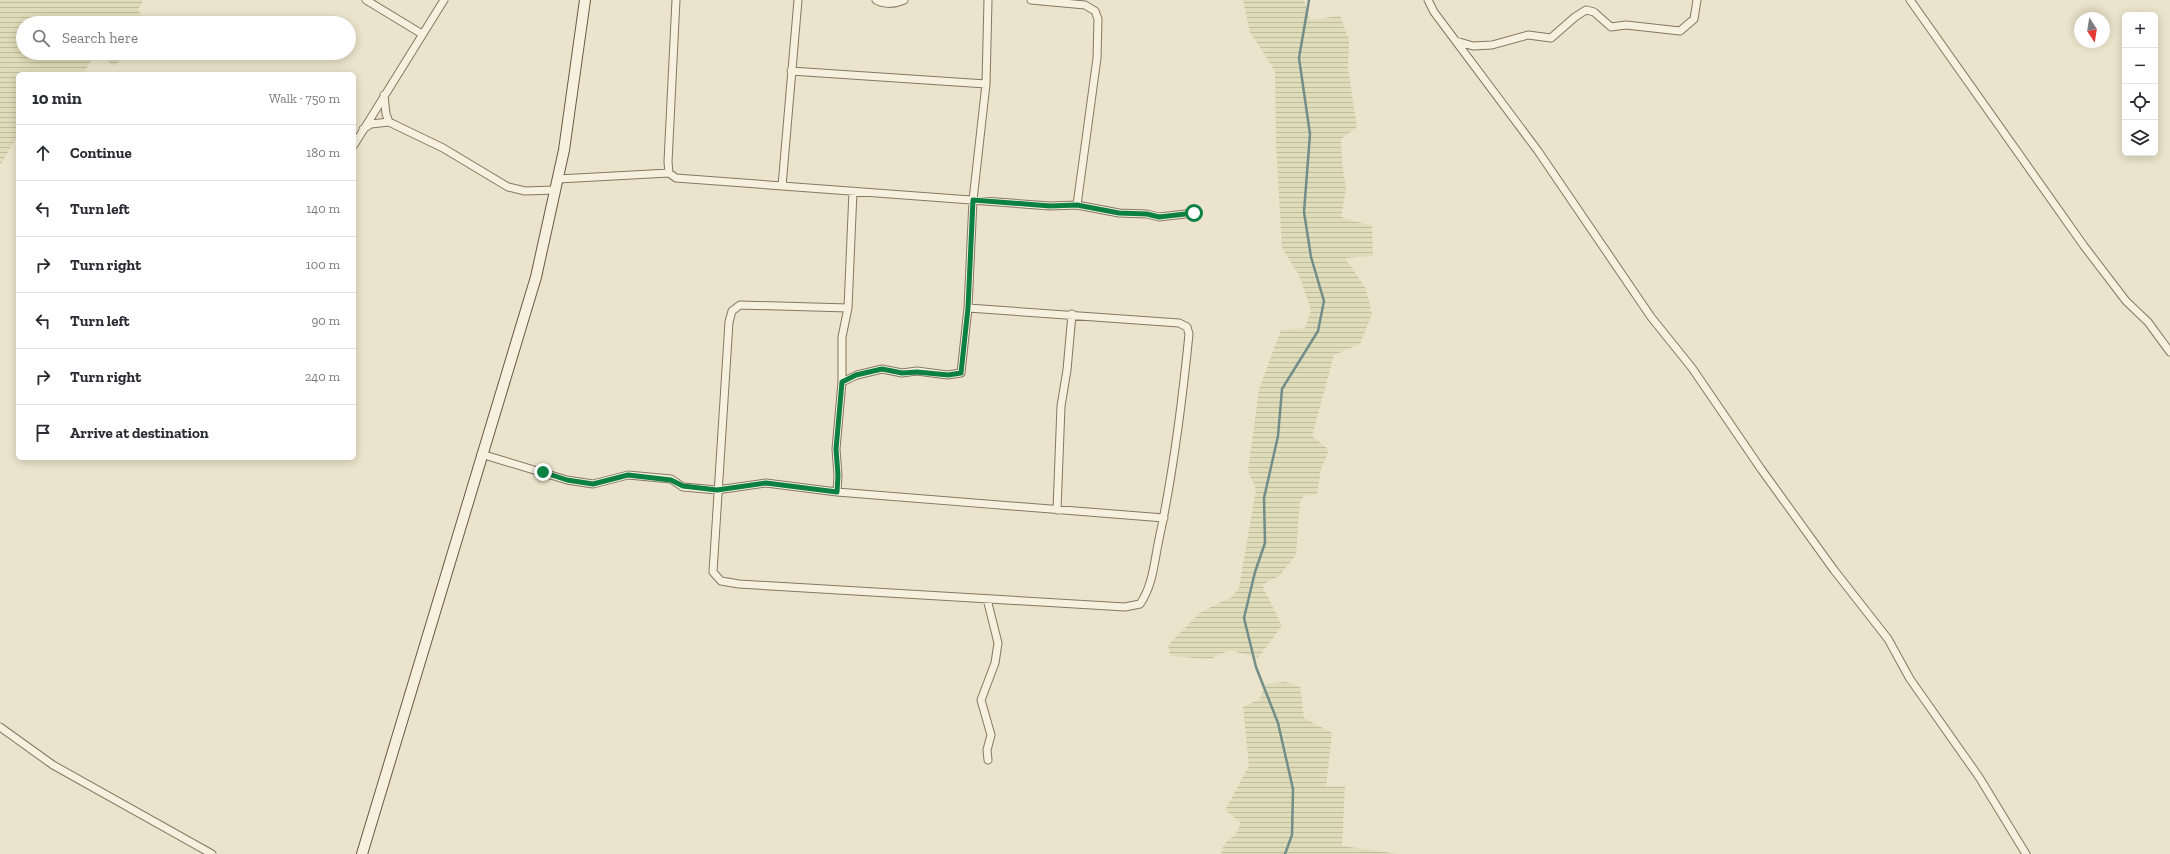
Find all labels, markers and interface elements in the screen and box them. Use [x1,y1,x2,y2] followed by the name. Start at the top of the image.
[2074,12,2110,48] north arrow
[2122,12,2158,156] map controls
[2122,12,2158,48] button: +
[16,16,356,60] search box
[30,27,52,49] icon: search
[62,29,138,47] text: Search here
[2122,48,2158,84] button: −
[2122,84,2158,120] button: locate
[32,88,82,108] text: 10 min
[269,91,340,106] text: Walk · 750 m
[2122,120,2158,156] button: layers
[32,142,54,164] icon: ahead
[70,144,132,162] text: Continue
[306,145,340,160] text: 180 m
[32,198,54,220] icon: left
[70,200,130,218] text: Turn left
[306,201,340,216] text: 140 m
[1185,204,1203,222] route start
[32,254,54,276] icon: right
[70,256,141,274] text: Turn right
[306,257,340,272] text: 100 m
[32,310,54,332] icon: left
[70,312,130,330] text: Turn left
[311,313,340,328] text: 90 m
[32,366,54,388] icon: right
[70,368,141,386] text: Turn right
[305,369,340,384] text: 240 m
[32,422,54,444] icon: arrive
[70,424,209,442] text: Arrive at destination
[534,463,552,481] route end

